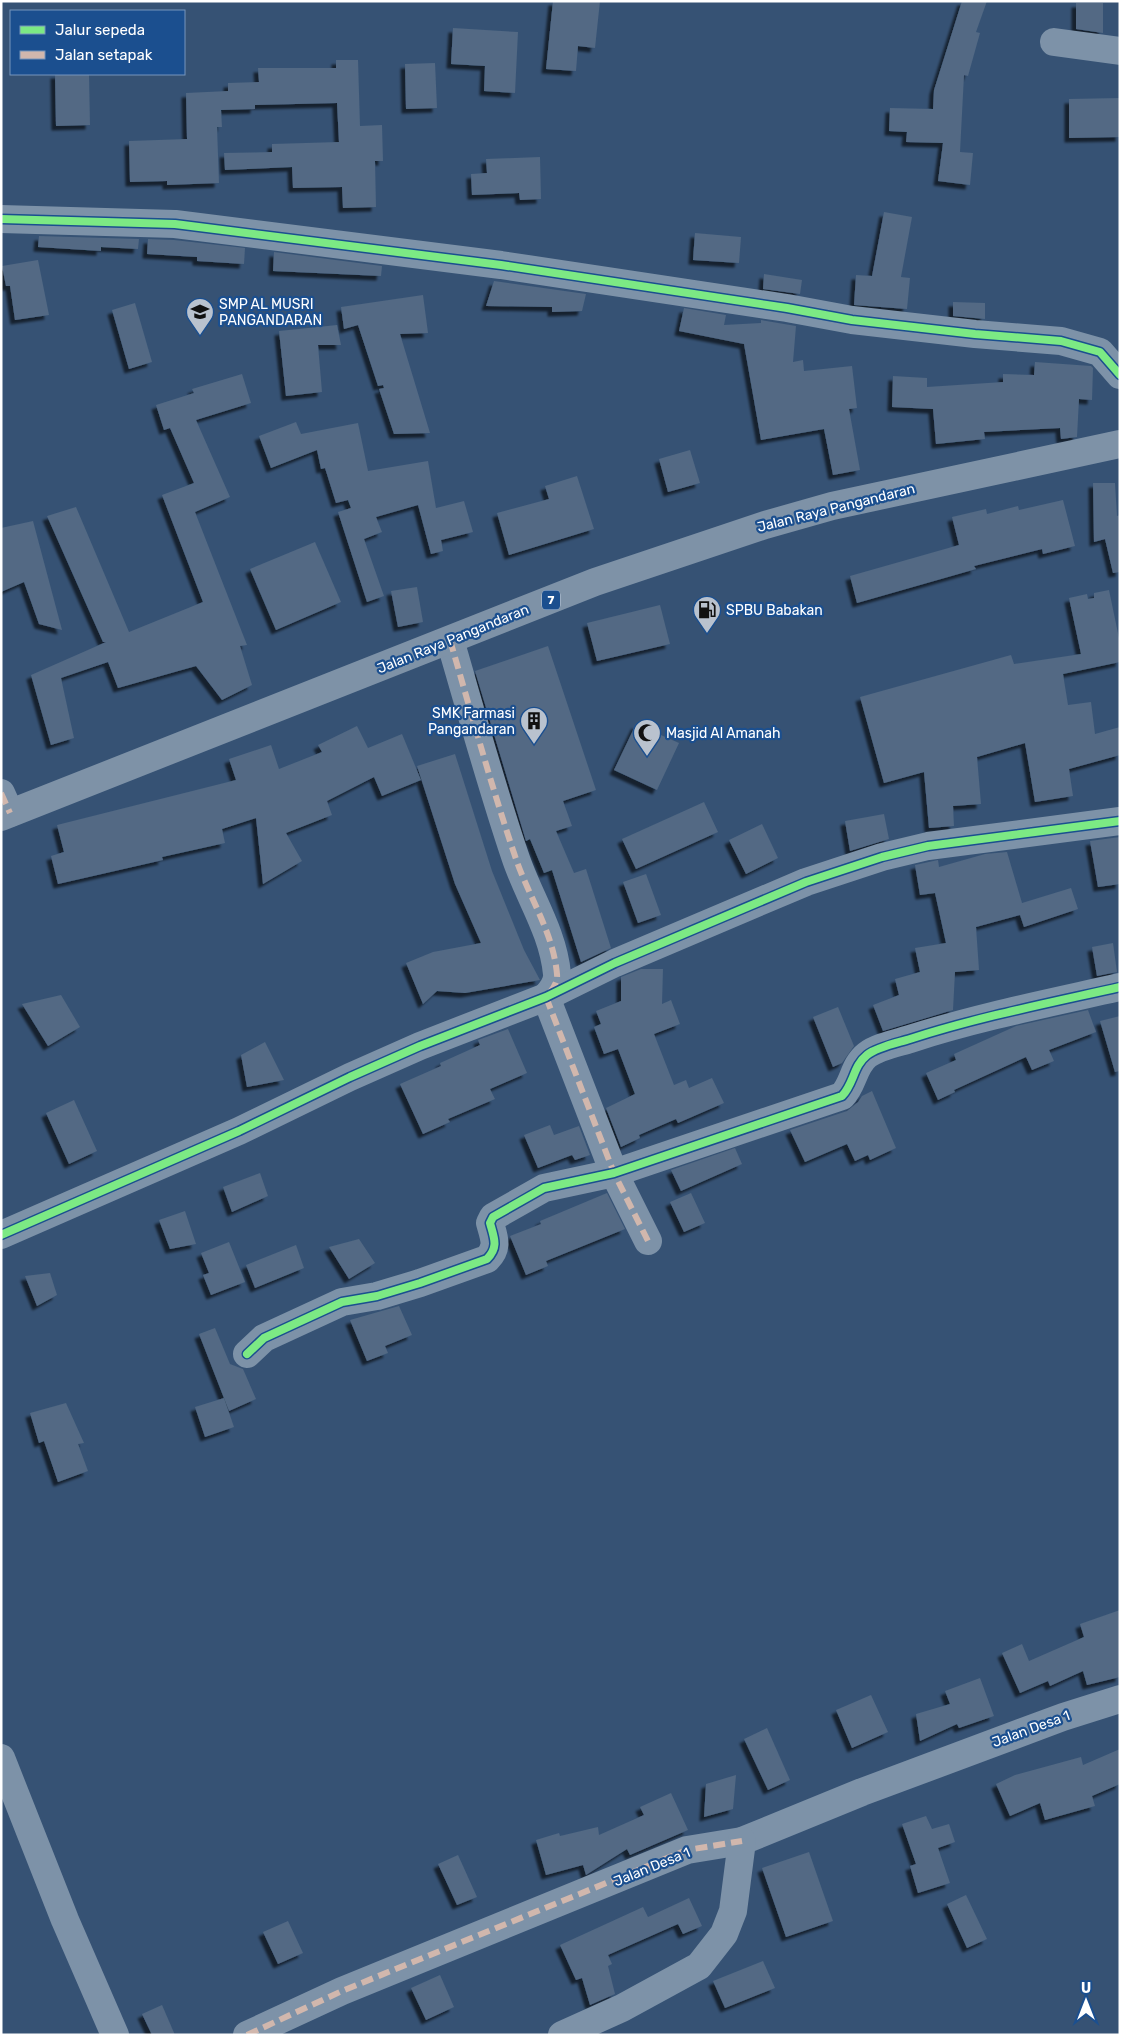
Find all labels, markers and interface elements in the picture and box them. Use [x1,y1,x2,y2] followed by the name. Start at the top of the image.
[10,10,185,75] legend
[55,21,145,39] text: Jalur sepeda
[55,46,153,64] text: Jalan setapak
[219,296,322,329] place label: SMP AL MUSRI PANGANDARAN
[185,297,215,336] school or university icon: SMP AL MUSRI PANGANDARAN
[755,480,917,536] street label: Jalan Raya Pangandaran
[542,590,560,610] road number: 7
[692,595,722,634] fuel station icon: SPBU Babakan
[375,601,531,677] street label: Jalan Raya Pangandaran
[726,602,823,619] place label: SPBU Babakan
[428,705,515,738] place label: SMK Farmasi Pangandaran
[519,706,549,745] building icon: SMK Farmasi Pangandaran
[632,718,662,757] mosque icon: Masjid Al Amanah
[666,725,780,742] place label: Masjid Al Amanah
[990,1707,1072,1751] street label: Jalan Desa 1
[611,1844,693,1890] street label: Jalan Desa 1
[1061,1976,1111,2026] north arrow
[1081,1980,1091,1997] text: U

